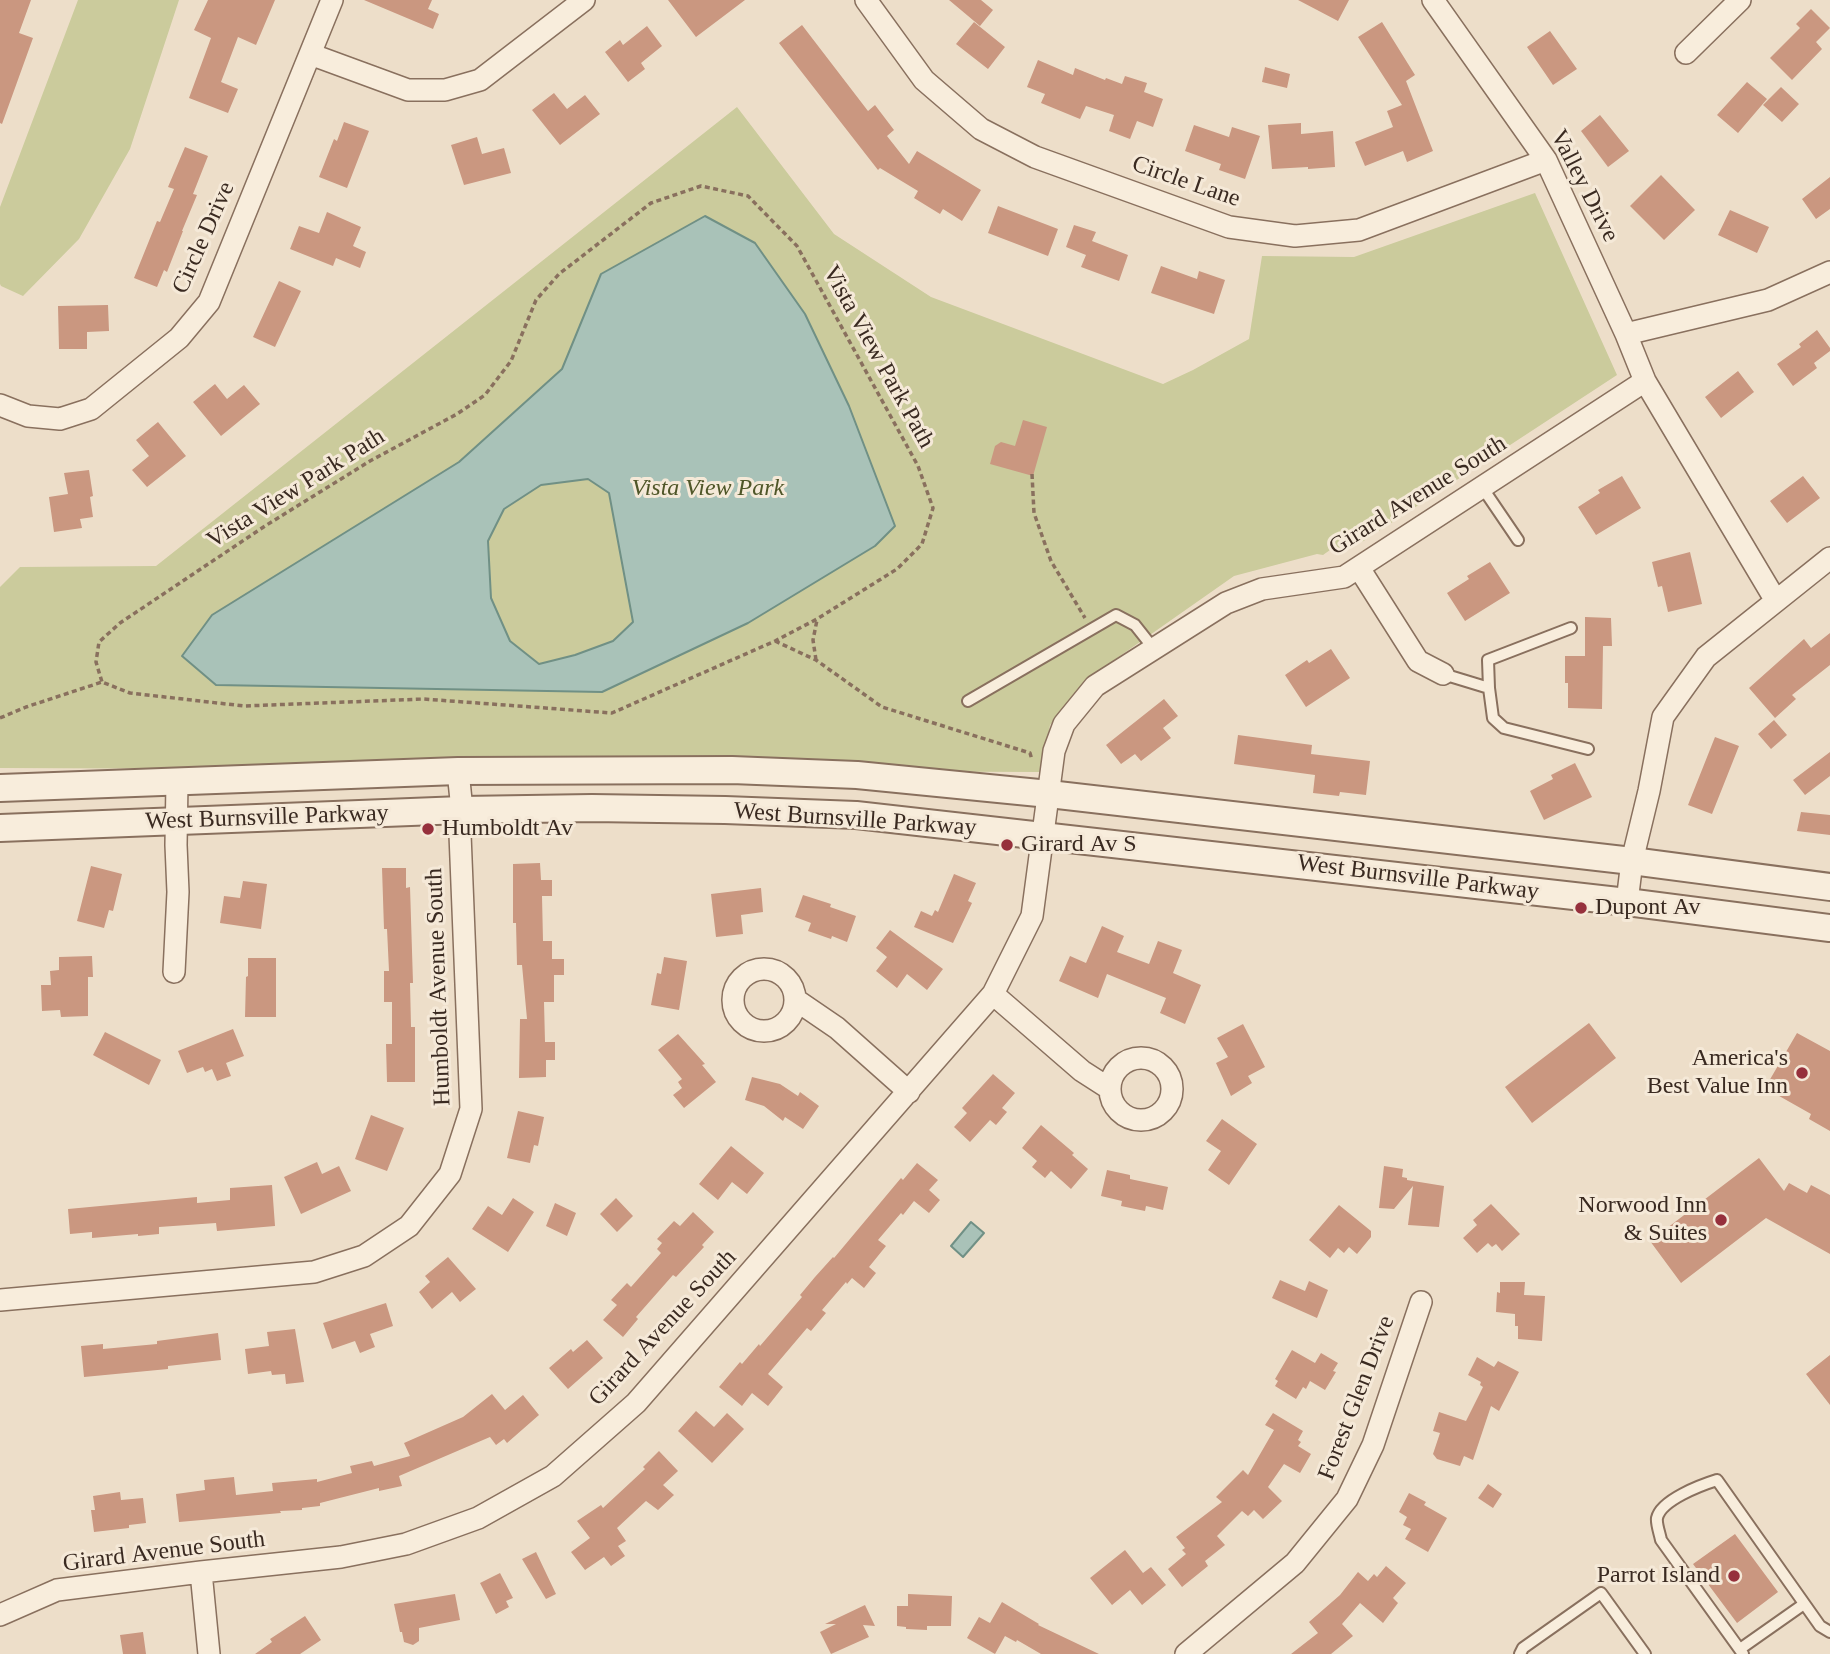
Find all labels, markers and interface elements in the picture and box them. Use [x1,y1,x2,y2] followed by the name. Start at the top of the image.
[1543,125,1625,247] street label: Valley Drive
[1128,150,1244,214] street label: Circle Lane
[167,178,241,298] street label: Circle Drive
[816,261,940,453] street label: Vista View Park Path
[202,423,390,555] street label: Vista View Park Path
[1324,430,1512,562] street label: Girard Avenue South
[632,475,784,503] park label: Vista View Park
[733,797,977,843] street label: West Burnsville Parkway
[145,799,389,837] street label: West Burnsville Parkway
[442,815,573,843] place label: Humboldt Av
[420,821,436,837] marker: Humboldt Av
[1021,831,1137,859] place label: Girard Av S
[999,837,1015,853] marker: Girard Av S
[1295,849,1541,907] street label: West Burnsville Parkway
[420,867,458,1107] street label: Humboldt Avenue South
[1595,894,1701,922] place label: Dupont Av
[1573,900,1589,916] marker: Dupont Av
[1647,1045,1788,1101] place label: America's Best Value Inn
[1794,1065,1810,1081] marker: America's Best Value Inn
[1578,1192,1707,1248] place label: Norwood Inn & Suites
[1713,1212,1729,1228] marker: Norwood Inn & Suites
[583,1244,743,1412] street label: Girard Avenue South
[1313,1312,1401,1484] street label: Forest Glen Drive
[61,1525,267,1579] street label: Girard Avenue South
[1597,1562,1720,1590] place label: Parrot Island
[1726,1568,1742,1584] marker: Parrot Island

